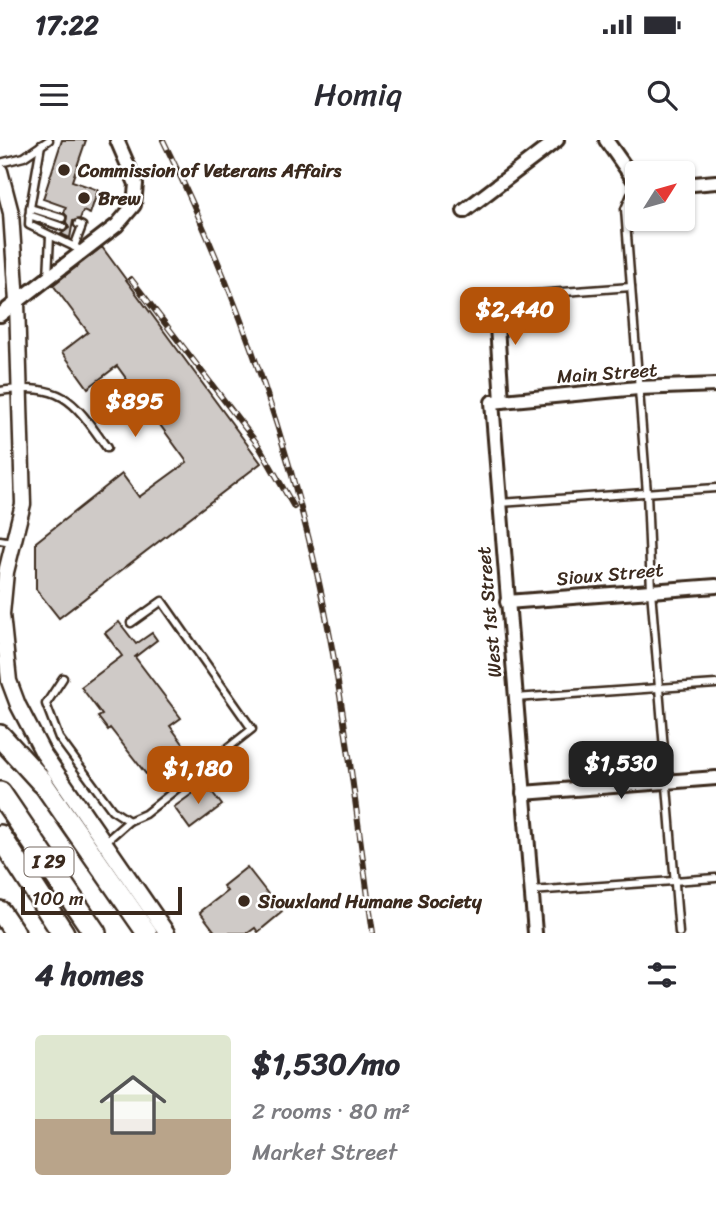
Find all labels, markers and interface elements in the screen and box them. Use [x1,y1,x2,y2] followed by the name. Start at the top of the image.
[35,2,99,48] text: 17:22
[314,66,402,123] text: Homiq
[35,76,73,114] icon: menu
[643,76,681,114] icon: search
[77,154,343,187] place label: Commission of Veterans Affairs
[625,161,695,231] north arrow
[625,161,695,231] map controls
[56,162,72,178] marker: Commission of Veterans Affairs
[98,182,142,215] place label: Brew
[76,190,92,206] marker: Brew
[458,288,572,347] pin: $2,440
[476,289,554,330] text: $2,440
[556,353,658,393] street label: Main Street
[94,380,176,439] pin: $895
[106,381,164,422] text: $895
[467,545,511,679] street label: West 1st Street
[555,553,665,595] street label: Sioux Street
[564,742,678,801] pin: $1,530
[585,743,657,784] text: $1,530
[141,746,255,806] pin: $1,180
[163,748,233,789] text: $1,180
[24,848,74,876] road number: I 29
[32,882,84,915] text: 100 m
[21,884,182,916] scale bar
[257,885,483,918] place label: Siouxland Humane Society
[236,893,252,909] marker: Siouxland Humane Society
[35,948,143,1002] text: 4 homes
[643,956,681,994] icon: filters
[252,1037,400,1091] text: $1,530/mo
[91,1063,175,1147] icon: home
[252,1091,410,1132] text: 2 rooms · 80 m²
[252,1132,397,1173] text: Market Street

